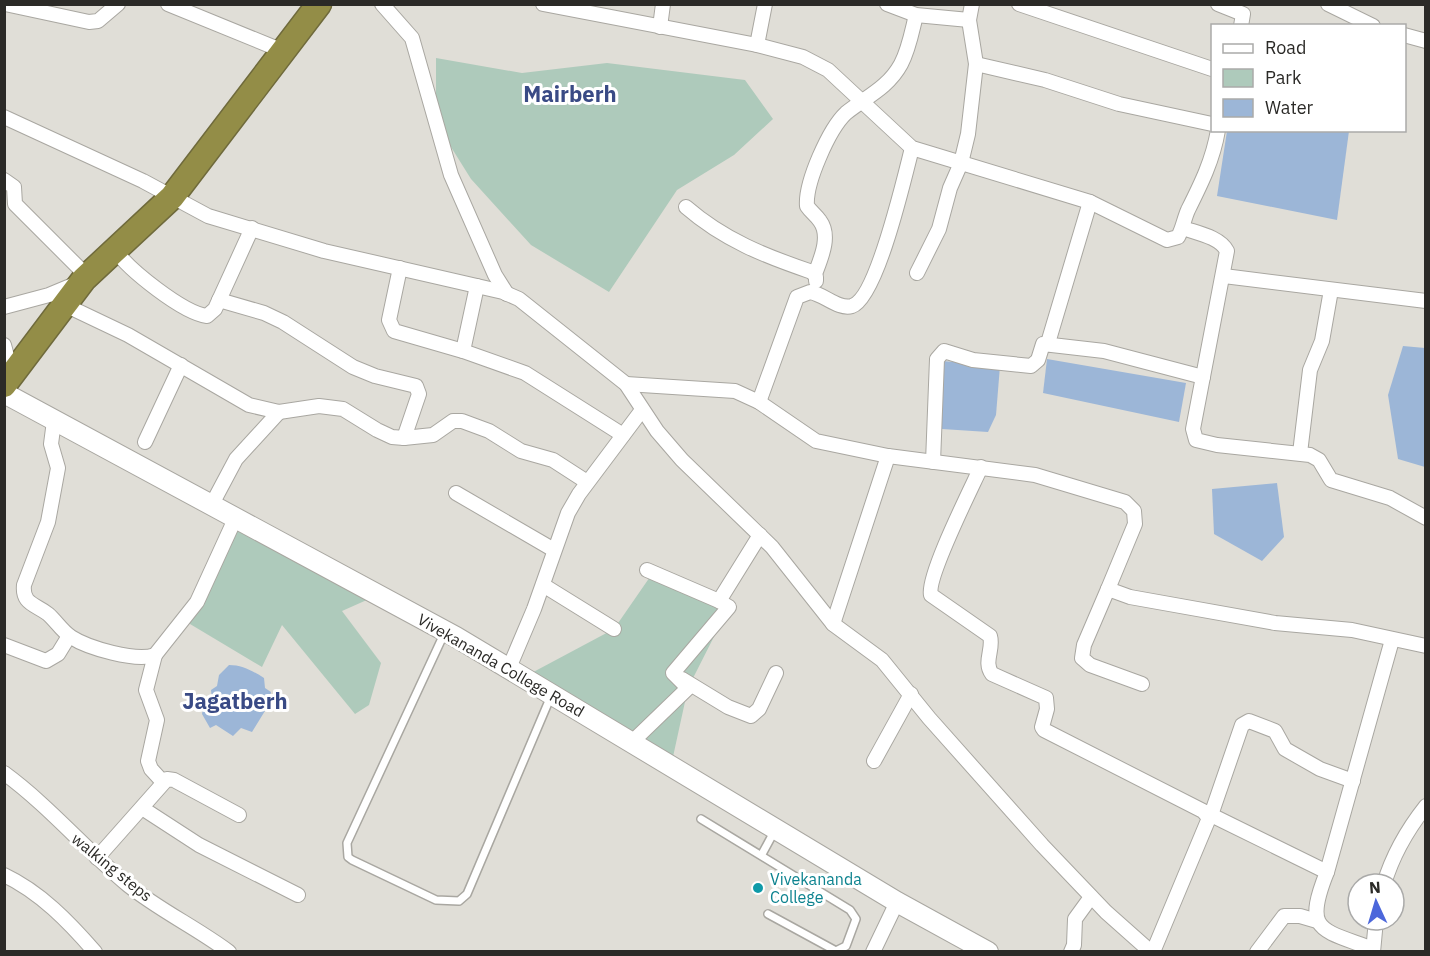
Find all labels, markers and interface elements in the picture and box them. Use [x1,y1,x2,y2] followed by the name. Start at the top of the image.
[1211,24,1406,132] legend
[1265,36,1306,59] text: Road
[1265,66,1302,89] text: Park
[523,79,617,108] district label: Mairberh
[1265,96,1314,119] text: Water
[414,609,588,721] street label: Vivekananda College Road
[182,686,288,715] district label: Jagatberh
[68,828,156,906] street label: walking steps
[770,869,862,907] place label: Vivekananda College
[1346,872,1406,932] north arrow
[1368,877,1381,897] text: N
[751,881,765,895] marker: Vivekananda College

